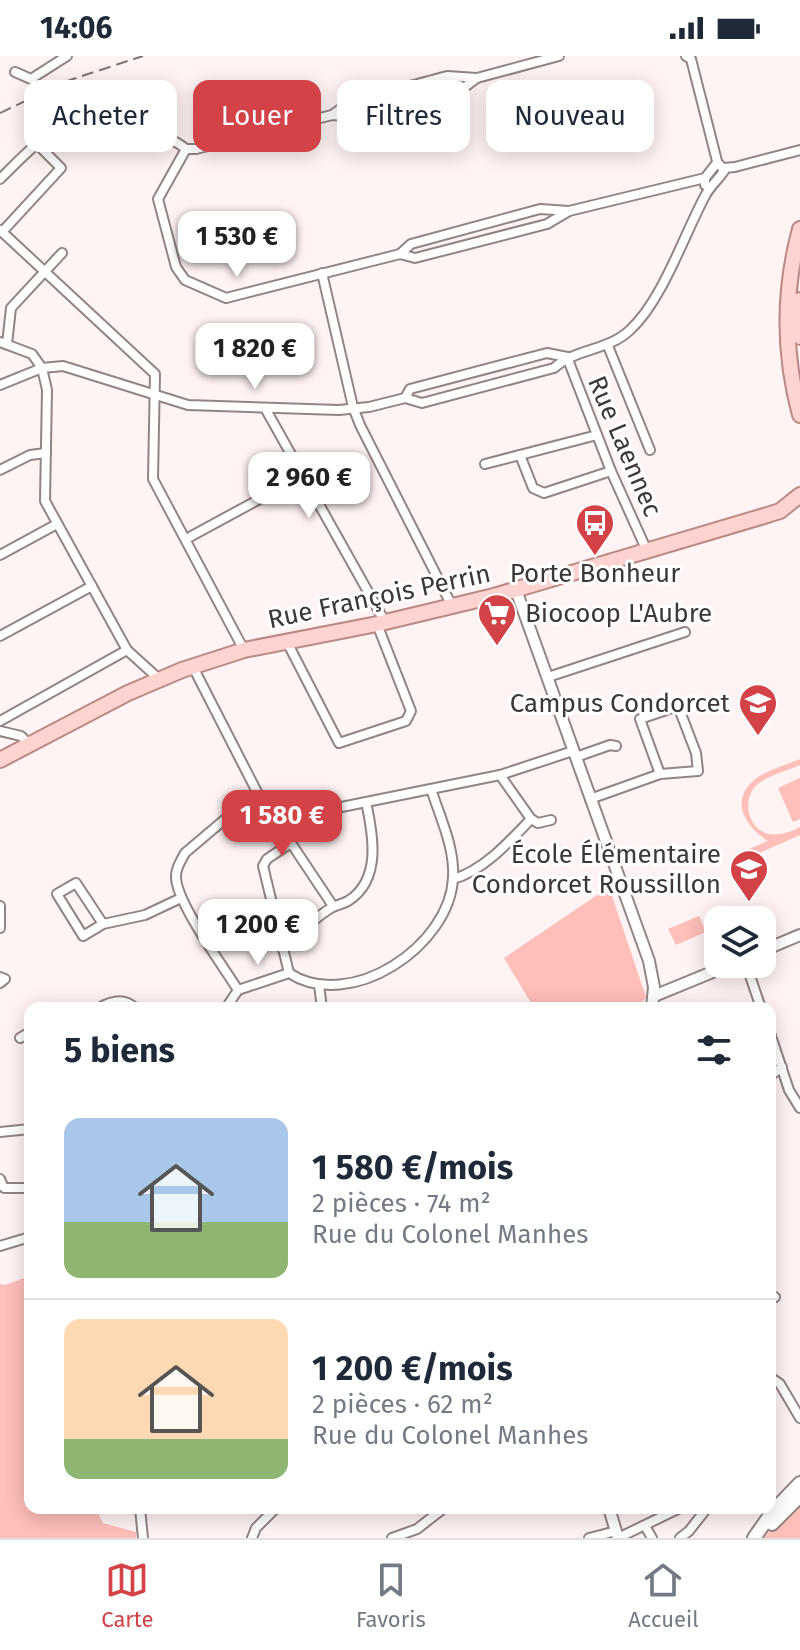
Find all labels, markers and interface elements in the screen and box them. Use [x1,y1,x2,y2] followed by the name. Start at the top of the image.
[40,10,113,46] text: 14:06
[24,80,177,152] chip: Acheter
[193,80,321,152] chip: Louer
[337,80,470,152] chip: Filtres
[486,80,654,152] chip: Nouveau
[163,211,311,279] pin: 1 530 €
[196,221,278,252] text: 1 530 €
[181,323,329,391] pin: 1 820 €
[213,333,297,364] text: 1 820 €
[581,371,668,521] street label: Rue Laennec
[235,452,383,520] pin: 2 960 €
[266,462,352,493] text: 2 960 €
[574,502,616,557] bus stop icon: Porte Bonheur
[265,558,493,635] street label: Rue François Perrin
[510,558,680,589] place label: Porte Bonheur
[476,592,518,647] supermarket icon: Biocoop L'Aubre
[525,598,712,629] place label: Biocoop L'Aubre
[737,682,779,737] school or university icon: Campus Condorcet
[510,688,731,719] place label: Campus Condorcet
[208,790,356,858] pin: 1 580 €
[240,800,324,831] text: 1 580 €
[472,839,721,900] place label: École Élémentaire Condorcet Roussillon
[728,848,770,903] school or university icon: École Élémentaire Condorcet Roussillon
[184,899,332,967] pin: 1 200 €
[704,906,776,978] map controls
[704,906,776,978] button: layers
[216,909,300,940] text: 1 200 €
[692,1028,736,1072] icon: filters
[64,1030,175,1071] text: 5 biens
[312,1147,513,1188] text: 1 580 €/mois
[128,1150,224,1246] icon: home
[312,1188,491,1219] text: 2 pièces · 74 m²
[312,1219,588,1250] text: Rue du Colonel Manhes
[312,1348,513,1389] text: 1 200 €/mois
[128,1351,224,1447] icon: home
[312,1389,493,1420] text: 2 pièces · 62 m²
[312,1420,588,1451] text: Rue du Colonel Manhes
[101,1558,153,1633] tab: Carte
[356,1558,426,1633] tab: Favoris
[628,1558,699,1633] tab: Accueil

